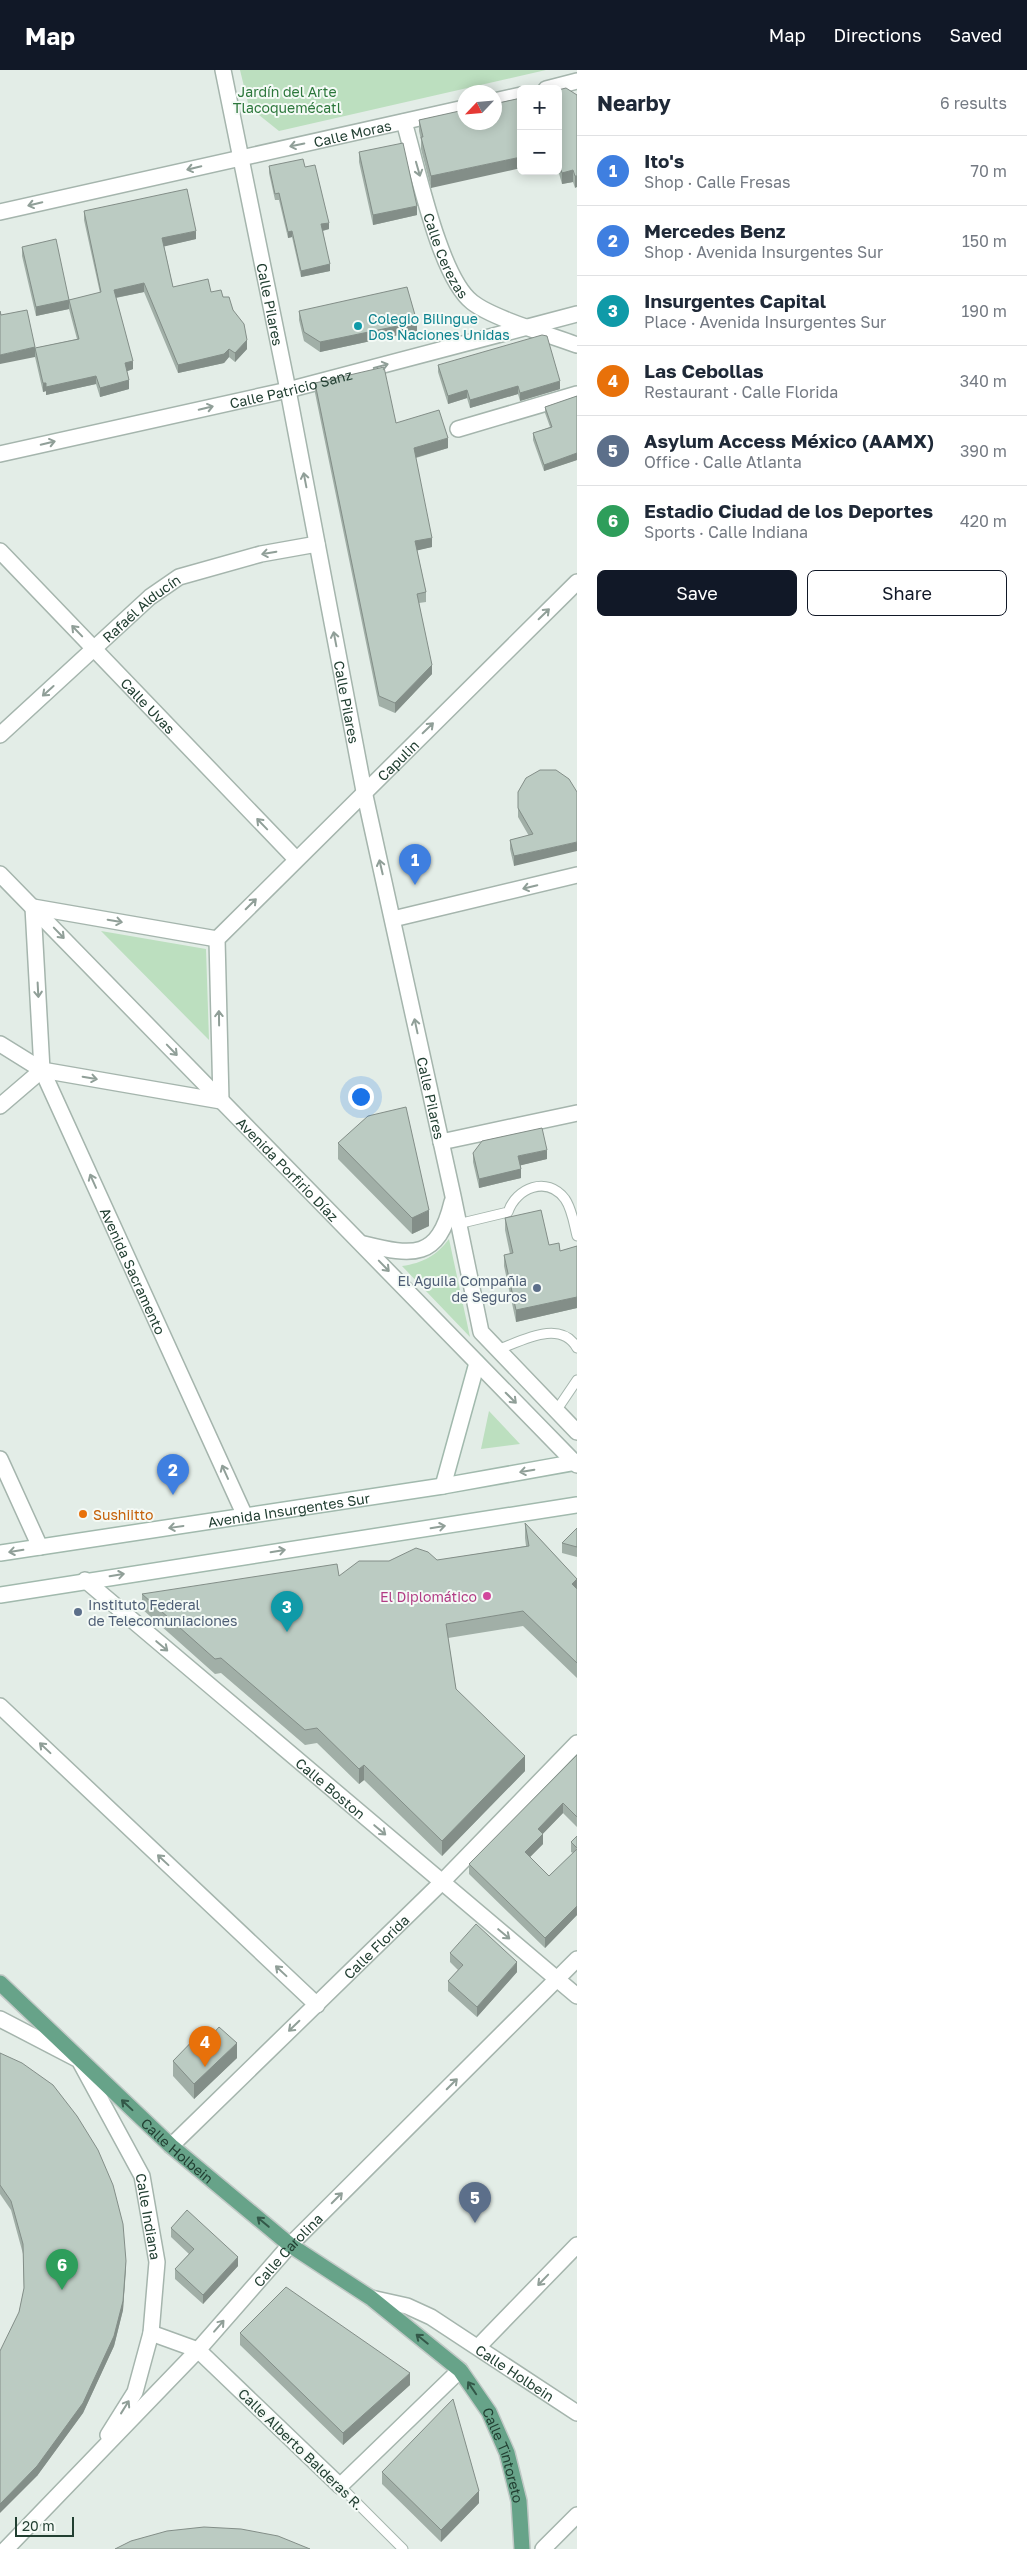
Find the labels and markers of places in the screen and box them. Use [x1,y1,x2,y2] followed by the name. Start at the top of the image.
[368,310,510,343] place label: Colegio Bilingue Dos Naciones Unidas
[352,320,364,332] marker: Colegio Bilingue Dos Naciones Unidas
[399,844,431,885] pin: 1
[397,1272,527,1305] place label: El Aguila Compañia de Seguros
[531,1282,543,1294] marker: El Aguila Compañia de Seguros
[157,1454,189,1495] pin: 2
[93,1506,153,1523] place label: Sushiitto
[77,1508,89,1520] marker: Sushiitto
[380,1588,477,1605] place label: El Diplomático
[481,1590,493,1602] marker: El Diplomático
[271,1591,303,1632] pin: 3
[88,1596,237,1629] place label: Instituto Federal de Telecomuniaciones
[72,1606,84,1618] marker: Instituto Federal de Telecomuniaciones
[189,2026,221,2067] pin: 4
[459,2182,491,2223] pin: 5
[46,2249,78,2290] pin: 6

